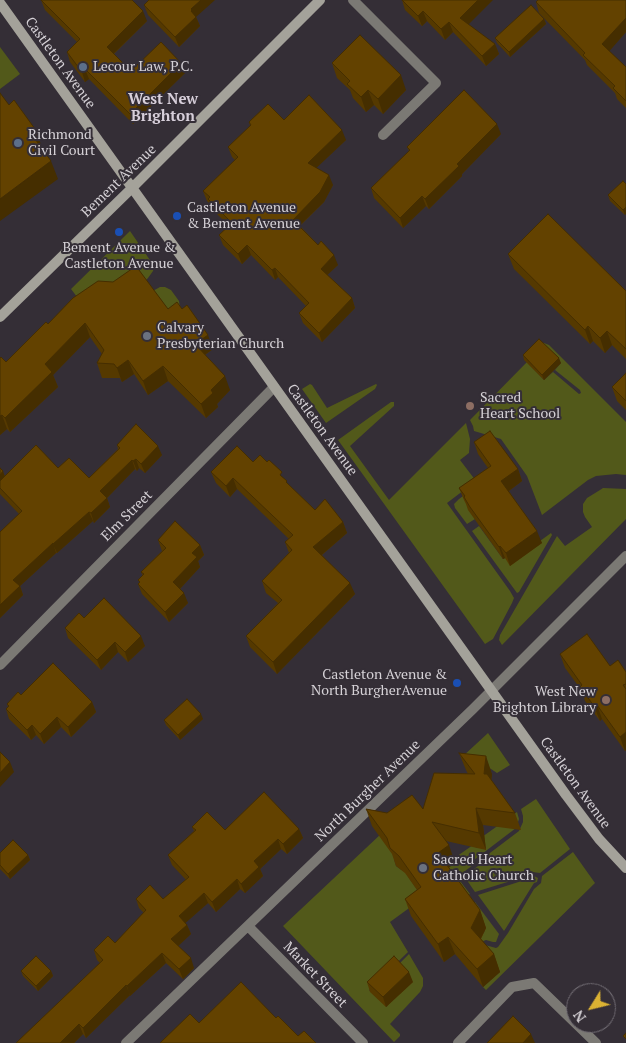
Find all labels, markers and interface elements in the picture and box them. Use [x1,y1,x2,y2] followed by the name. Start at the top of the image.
[21,14,99,112] street label: Castleton Avenue
[93,59,193,75] place label: Lecour Law, P.C.
[77,61,89,73] marker: Lecour Law, P.C.
[128,91,198,126] district label: West New Brighton
[28,127,95,160] place label: Richmond Civil Court
[12,137,24,149] marker: Richmond Civil Court
[78,141,160,221] street label: Bement Avenue
[187,200,300,232] place label: Castleton Avenue & Bement Avenue
[171,210,183,222] marker: Castleton Avenue & Bement Avenue
[113,226,125,238] marker: Bement Avenue & Castleton Avenue
[62,240,176,272] place label: Bement Avenue & Castleton Avenue
[157,320,284,352] place label: Calvary Presbyterian Church
[141,330,153,342] marker: Calvary Presbyterian Church
[283,381,361,479] street label: Castleton Avenue
[480,390,560,422] place label: Sacred Heart School
[464,400,476,412] marker: Sacred Heart School
[98,487,156,545] street label: Elm Street
[311,667,447,700] place label: Castleton Avenue & North BurgherAvenue
[451,677,463,689] marker: Castleton Avenue & North BurgherAvenue
[493,684,596,716] place label: West New Brighton Library
[600,694,612,706] marker: West New Brighton Library
[536,734,614,832] street label: Castleton Avenue
[312,737,424,845] street label: North Burgher Avenue
[433,852,534,884] place label: Sacred Heart Catholic Church
[417,862,429,874] marker: Sacred Heart Catholic Church
[280,939,350,1011] street label: Market Street
[566,983,616,1033] north arrow
[568,1007,590,1026] text: N

